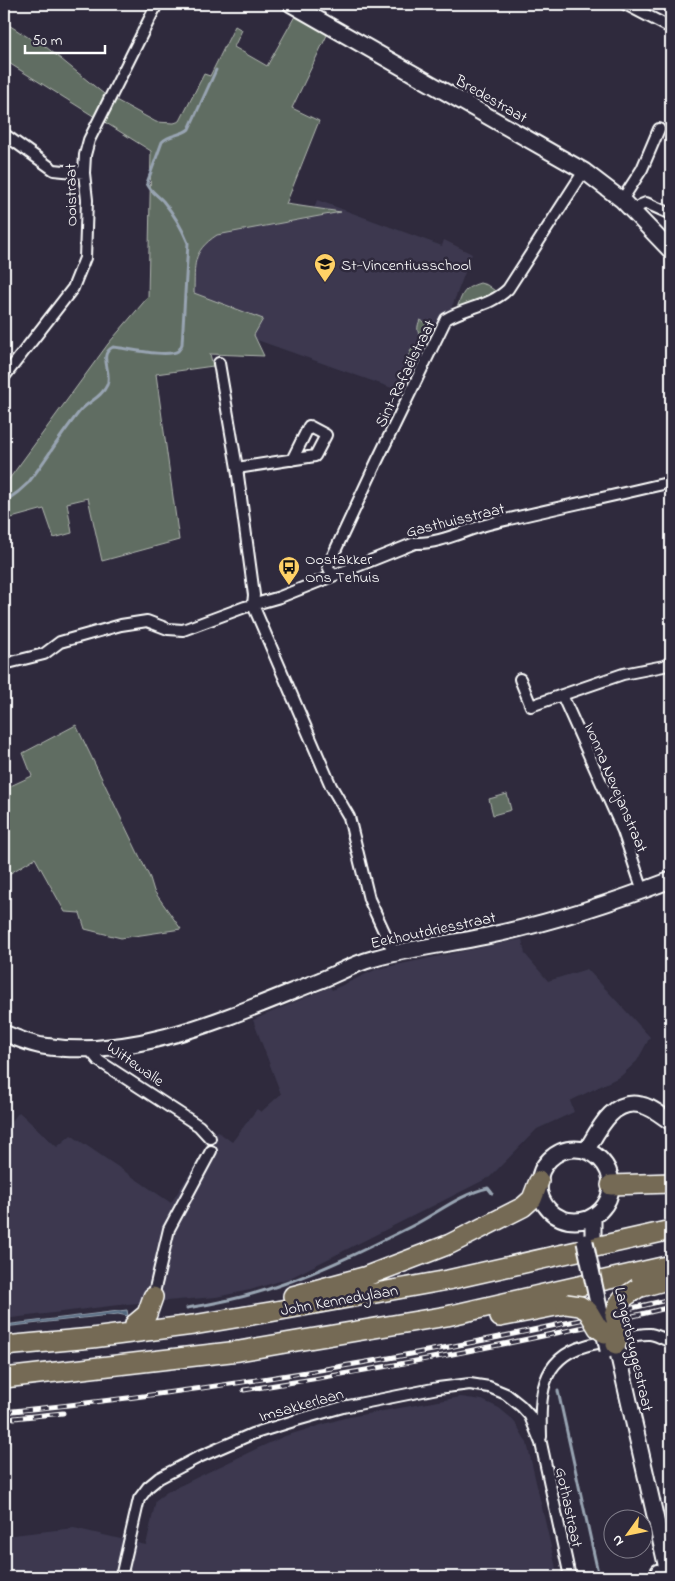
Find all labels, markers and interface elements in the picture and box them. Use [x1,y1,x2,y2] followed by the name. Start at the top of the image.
[25,22,105,54] scale bar
[32,30,63,52] text: 50 m
[449,69,532,130] street label: Bredestraat
[59,163,85,227] street label: Ooistraat
[313,252,337,283] school or university icon: St-Vincentiusschool
[341,254,471,278] place label: St-Vincentiusschool
[369,315,442,432] street label: Sint-Rafaëlstraat
[404,497,508,545] street label: Gasthuisstraat
[305,548,380,590] place label: Oostakker Ons Tehuis
[277,555,301,586] bus stop icon: Oostakker Ons Tehuis
[577,719,654,857] street label: Ivonna Nevejanstraat
[369,906,499,956] street label: Eekhoutdriesstraat
[101,1036,169,1094] street label: Wittewalle
[279,1279,400,1323] street label: John Kennedylaan
[607,1285,659,1415] street label: Langerbruggestraat
[256,1382,347,1429] street label: Imsakkerlaan
[548,1465,588,1550] street label: Gothastraat
[602,1508,652,1558] north arrow
[607,1531,630,1550] text: N

